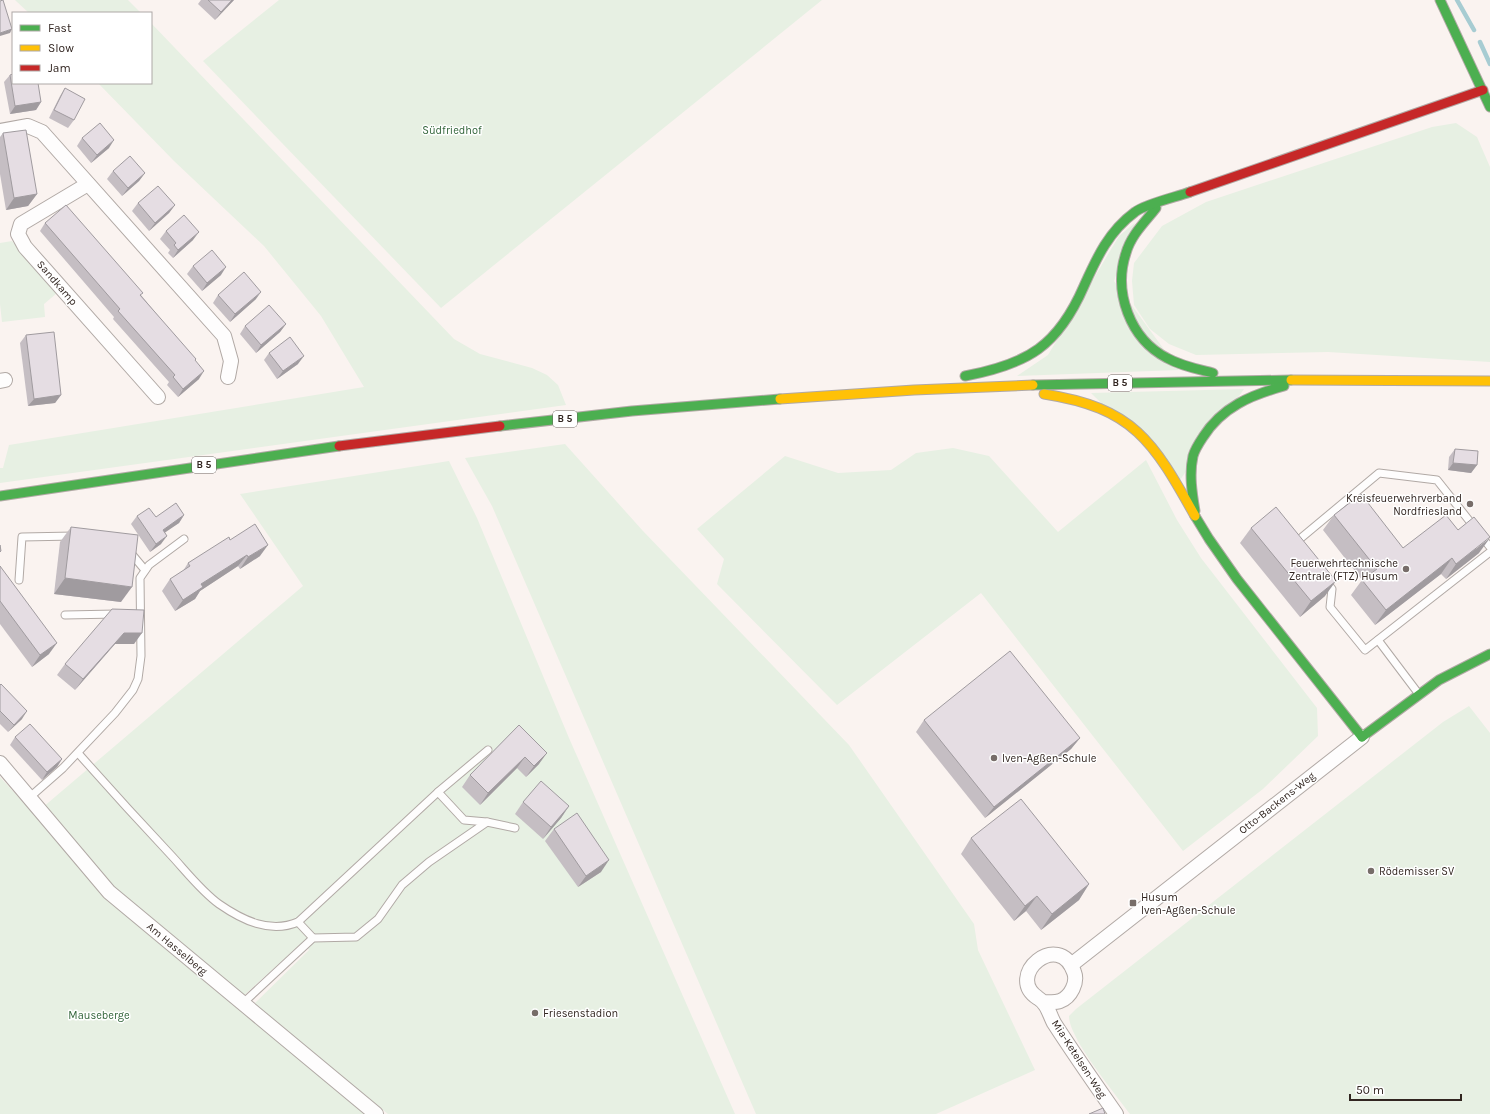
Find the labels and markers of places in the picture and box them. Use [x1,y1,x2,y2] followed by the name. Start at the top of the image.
[1346,492,1462,518] place label: Kreisfeuerwehrverband Nordfriesland
[1465,499,1475,509] marker: Kreisfeuerwehrverband Nordfriesland
[1289,557,1398,583] place label: Feuerwehrtechnische Zentrale (FTZ) Husum
[1401,564,1411,574] marker: Feuerwehrtechnische Zentrale (FTZ) Husum
[1002,752,1097,765] place label: Iven-Agßen-Schule
[989,753,999,763] marker: Iven-Agßen-Schule
[1379,865,1454,878] place label: Rödemisser SV
[1366,866,1376,876] marker: Rödemisser SV
[1141,891,1236,917] place label: Husum Iven-Agßen-Schule
[1128,898,1138,908] marker: Husum Iven-Agßen-Schule
[543,1007,618,1020] place label: Friesenstadion
[530,1008,540,1018] marker: Friesenstadion

